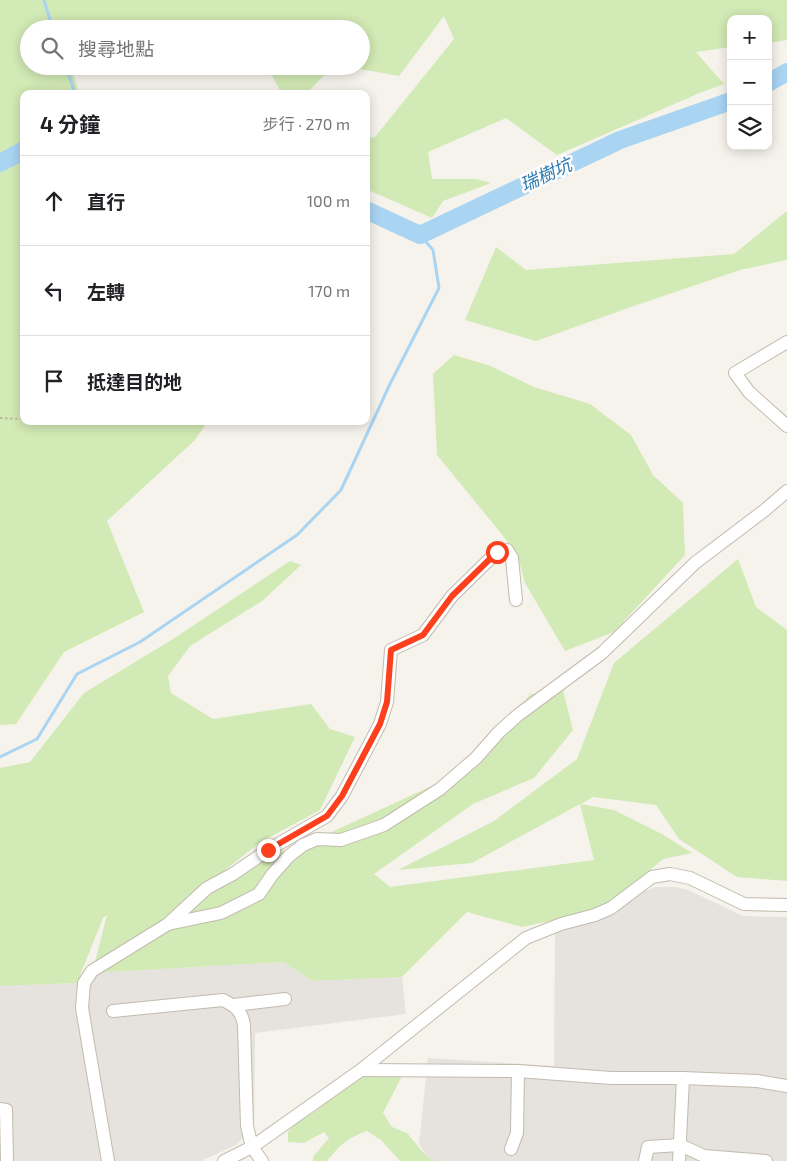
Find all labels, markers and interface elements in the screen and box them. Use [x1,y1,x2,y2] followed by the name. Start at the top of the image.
[727,15,772,150] map controls
[727,15,772,60] button: +
[20,20,370,75] search box
[38,34,66,62] icon: search
[78,37,154,60] text: 搜尋地點
[727,60,772,105] button: −
[727,105,772,150] button: layers
[40,111,100,136] text: 4 分鐘
[263,114,350,133] text: 步行 · 270 m
[516,151,577,195] water label: 瑞樹坑
[40,187,68,215] icon: ahead
[87,190,125,213] text: 直行
[307,191,350,210] text: 100 m
[40,277,68,305] icon: left
[87,280,125,303] text: 左轉
[308,281,350,300] text: 170 m
[40,367,68,395] icon: arrive
[87,370,182,393] text: 抵達目的地
[486,541,509,564] route start
[257,839,280,862] route end

